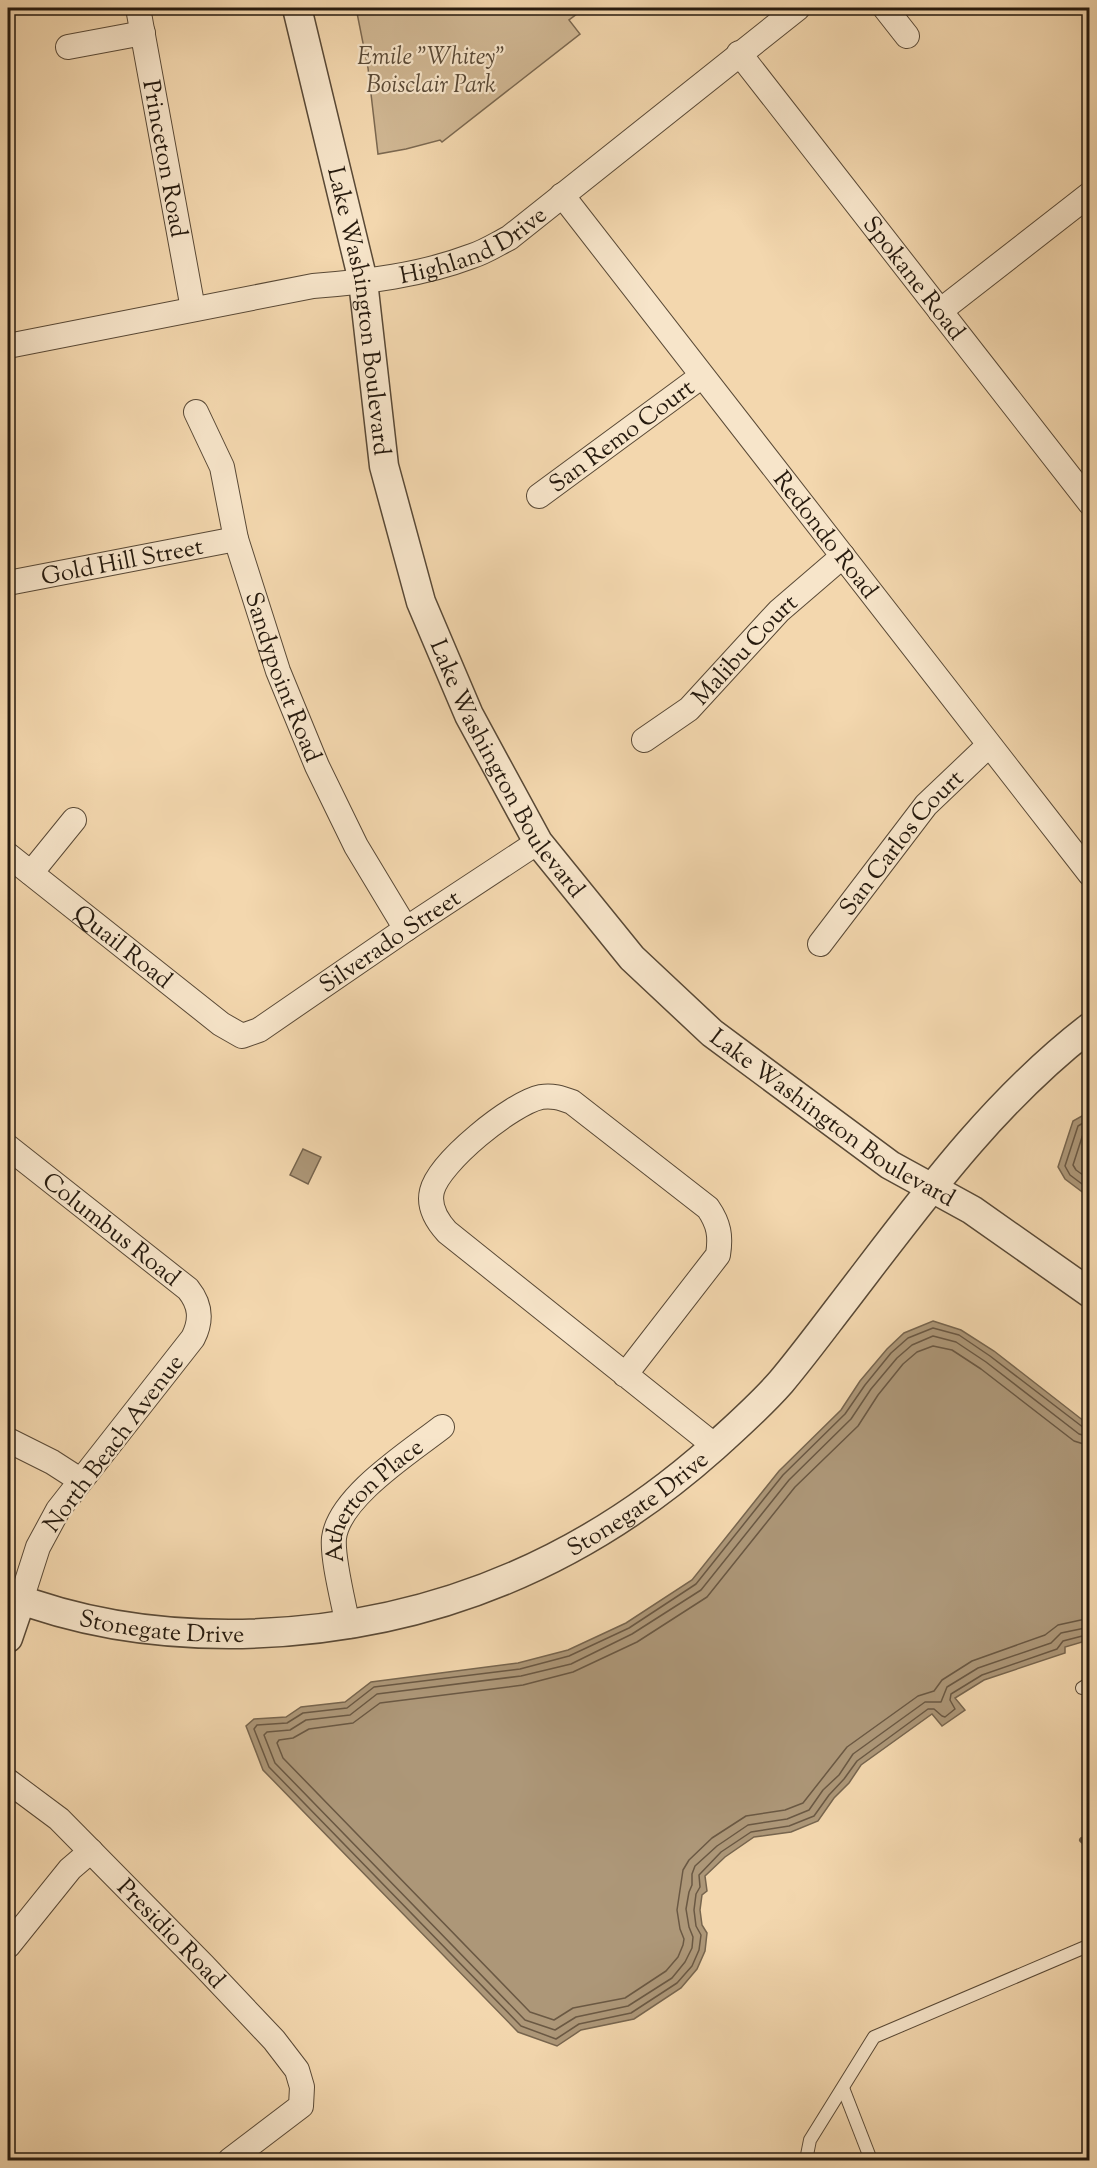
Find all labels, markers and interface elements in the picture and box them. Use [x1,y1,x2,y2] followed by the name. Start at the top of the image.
[357,41,505,103] park label: Emile "Whitey" Boisclair Park
[132,77,195,241] street label: Princeton Road
[317,164,398,458] street label: Lake Washington Boulevard
[397,199,555,294] street label: Highland Drive
[853,210,972,349] street label: Spokane Road
[543,372,702,502] street label: San Remo Court
[764,465,885,607] street label: Redondo Road
[38,531,206,595] street label: Gold Hill Street
[685,587,806,714] street label: Malibu Court
[235,588,329,768] street label: Sandypoint Road
[420,634,592,906] street label: Lake Washington Boulevard
[832,763,972,924] street label: San Carlos Court
[313,883,468,1003] street label: Silverado Street
[65,898,179,998] street label: Quail Road
[702,1022,961,1217] street label: Lake Washington Boulevard
[34,1165,187,1296] street label: Columbus Road
[36,1348,193,1540] street label: North Beach Avenue
[318,1431,431,1564] street label: Atherton Place
[561,1444,717,1566] street label: Stonegate Drive
[76,1603,245,1653] street label: Stonegate Drive
[108,1872,232,1997] street label: Presidio Road

